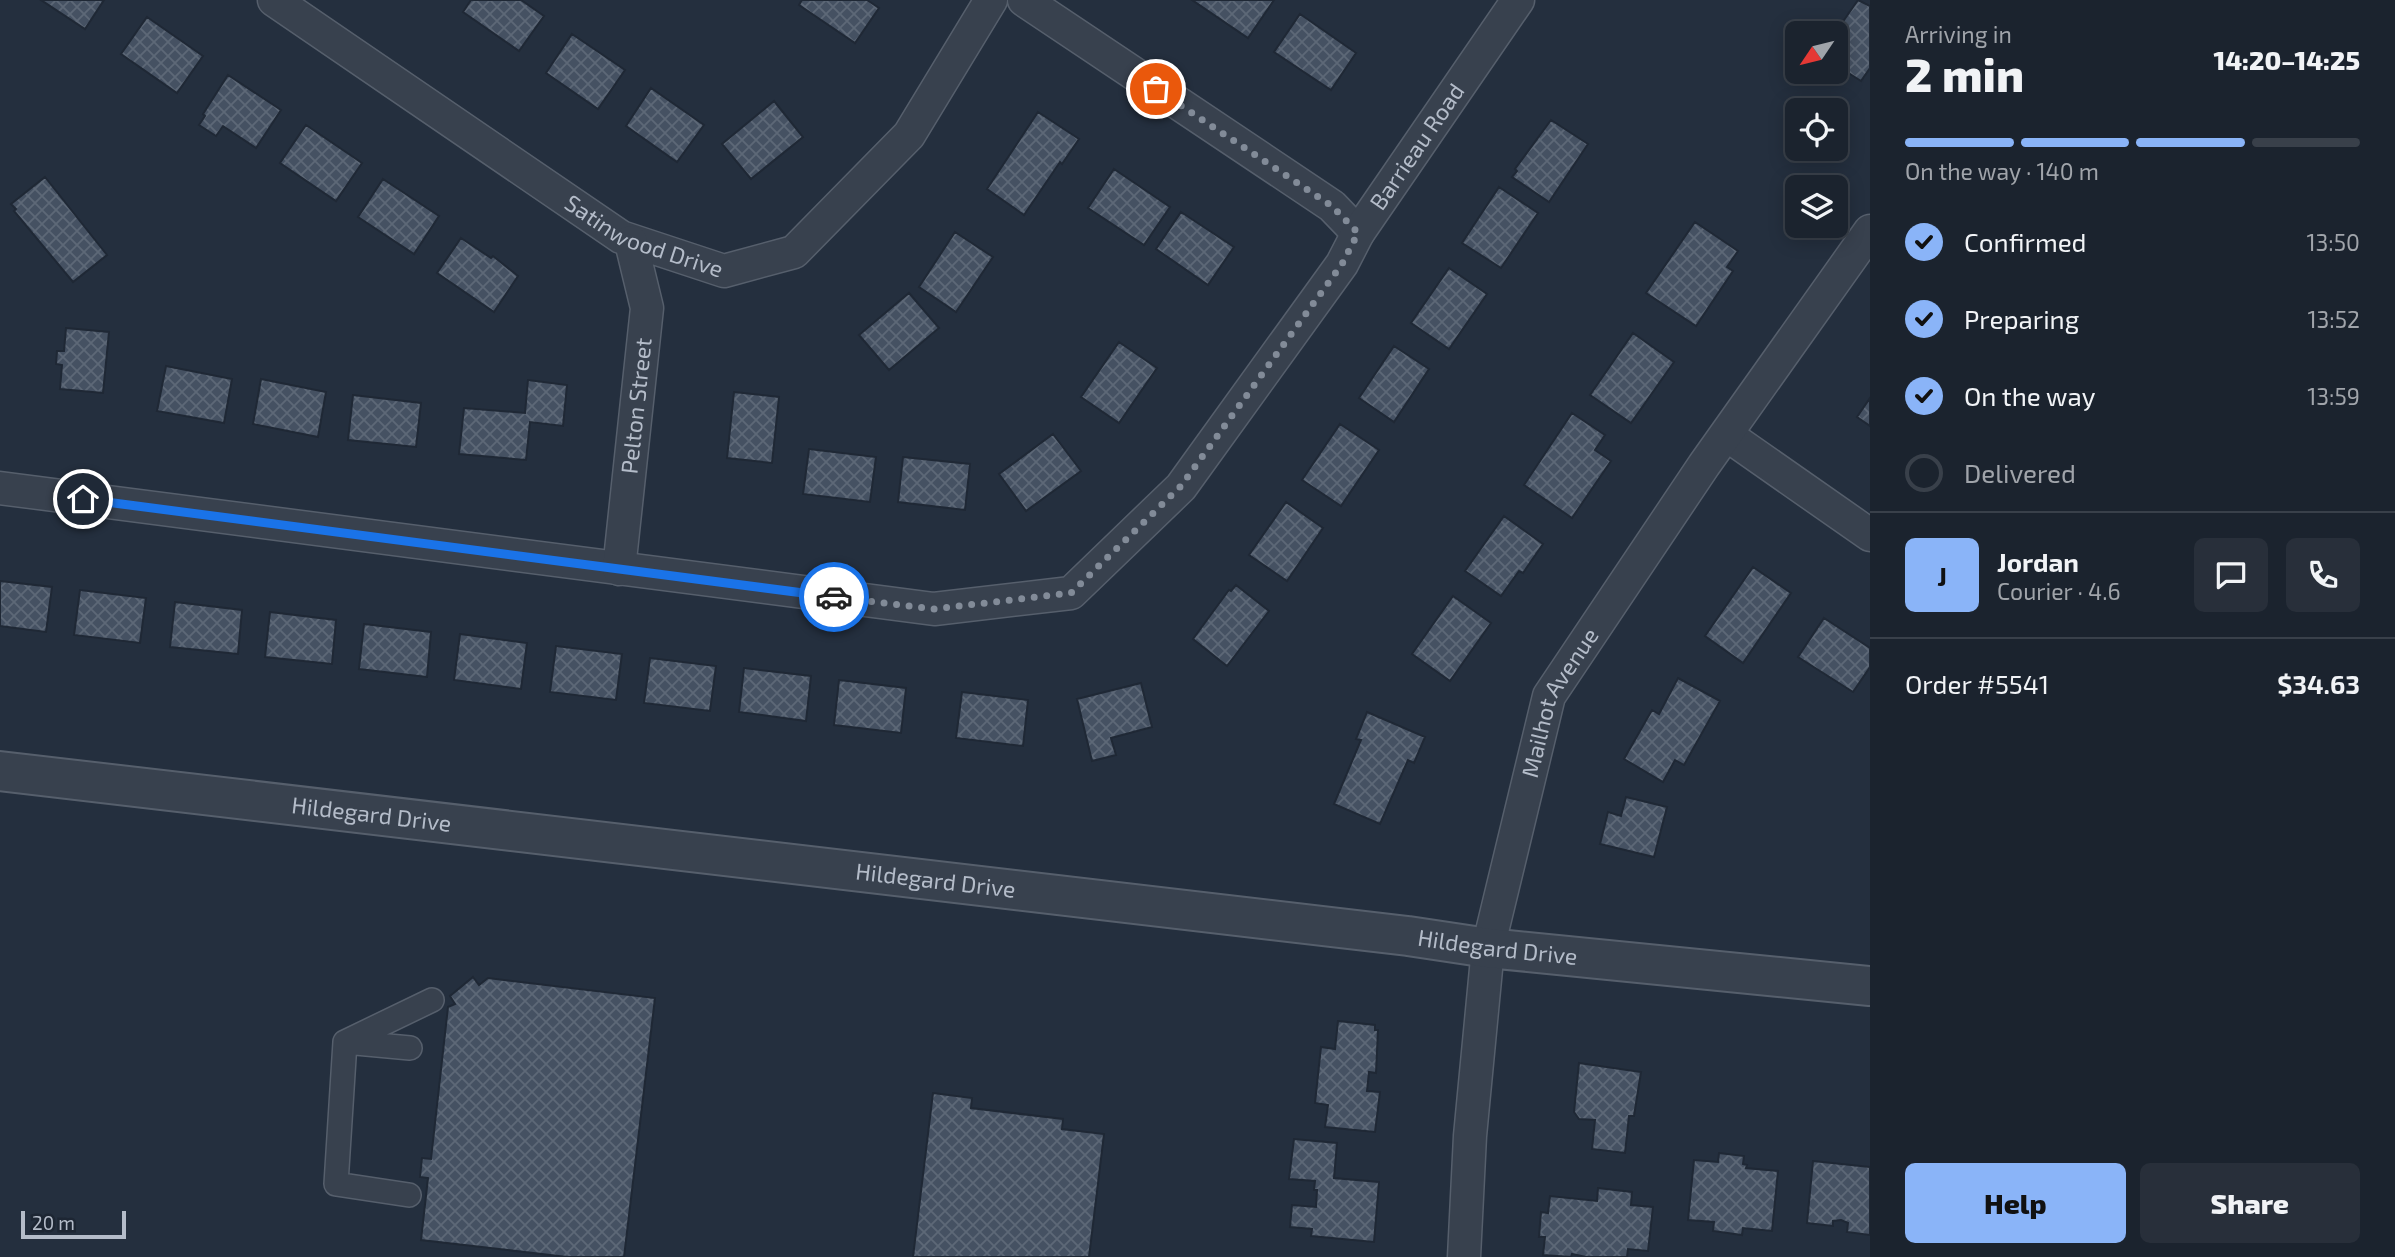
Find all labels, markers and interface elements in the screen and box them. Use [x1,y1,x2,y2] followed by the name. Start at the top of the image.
[1905,20,2012,48] text: Arriving in
[1785,21,1848,84] north arrow
[1785,21,1848,238] map controls
[2213,44,2360,75] text: 14:20–14:25
[1905,46,2024,101] text: 2 min
[1126,59,1186,119] pin
[1137,70,1175,108] icon: bag
[1363,78,1470,215] street label: Barrieau Road
[1785,98,1848,161] button: locate
[1905,157,2099,185] text: On the way · 140 m
[1785,175,1848,238] button: layers
[560,188,727,283] street label: Satinwood Drive
[1905,223,1943,261] icon: check
[1964,226,2087,257] text: Confirmed
[2306,228,2360,256] text: 13:50
[1905,300,1943,338] icon: check
[1964,303,2079,334] text: Preparing
[2307,305,2360,333] text: 13:52
[614,336,657,475] street label: Pelton Street
[1905,377,1943,415] icon: check
[1964,380,2095,411] text: On the way
[2307,382,2360,410] text: 13:59
[1964,457,2076,488] text: Delivered
[53,469,113,529] pin
[64,480,102,518] icon: home
[2194,538,2268,612] button: chat
[2286,538,2360,612] button: phone
[1997,546,2079,577] text: Jordan
[1937,560,1947,591] text: J
[799,562,869,632] courier
[1997,577,2121,605] text: Courier · 4.6
[815,578,853,616] icon: car
[1515,622,1604,780] street label: Mailhot Avenue
[1905,668,2049,699] text: Order #5541
[2277,668,2360,699] text: $34.63
[290,790,453,837] street label: Hildegard Drive
[854,856,1017,903] street label: Hildegard Drive
[1416,923,1579,970] street label: Hildegard Drive
[1905,1163,2126,1243] button: Help
[2140,1163,2360,1243] button: Share
[21,1208,126,1240] scale bar
[32,1211,75,1234] text: 20 m

